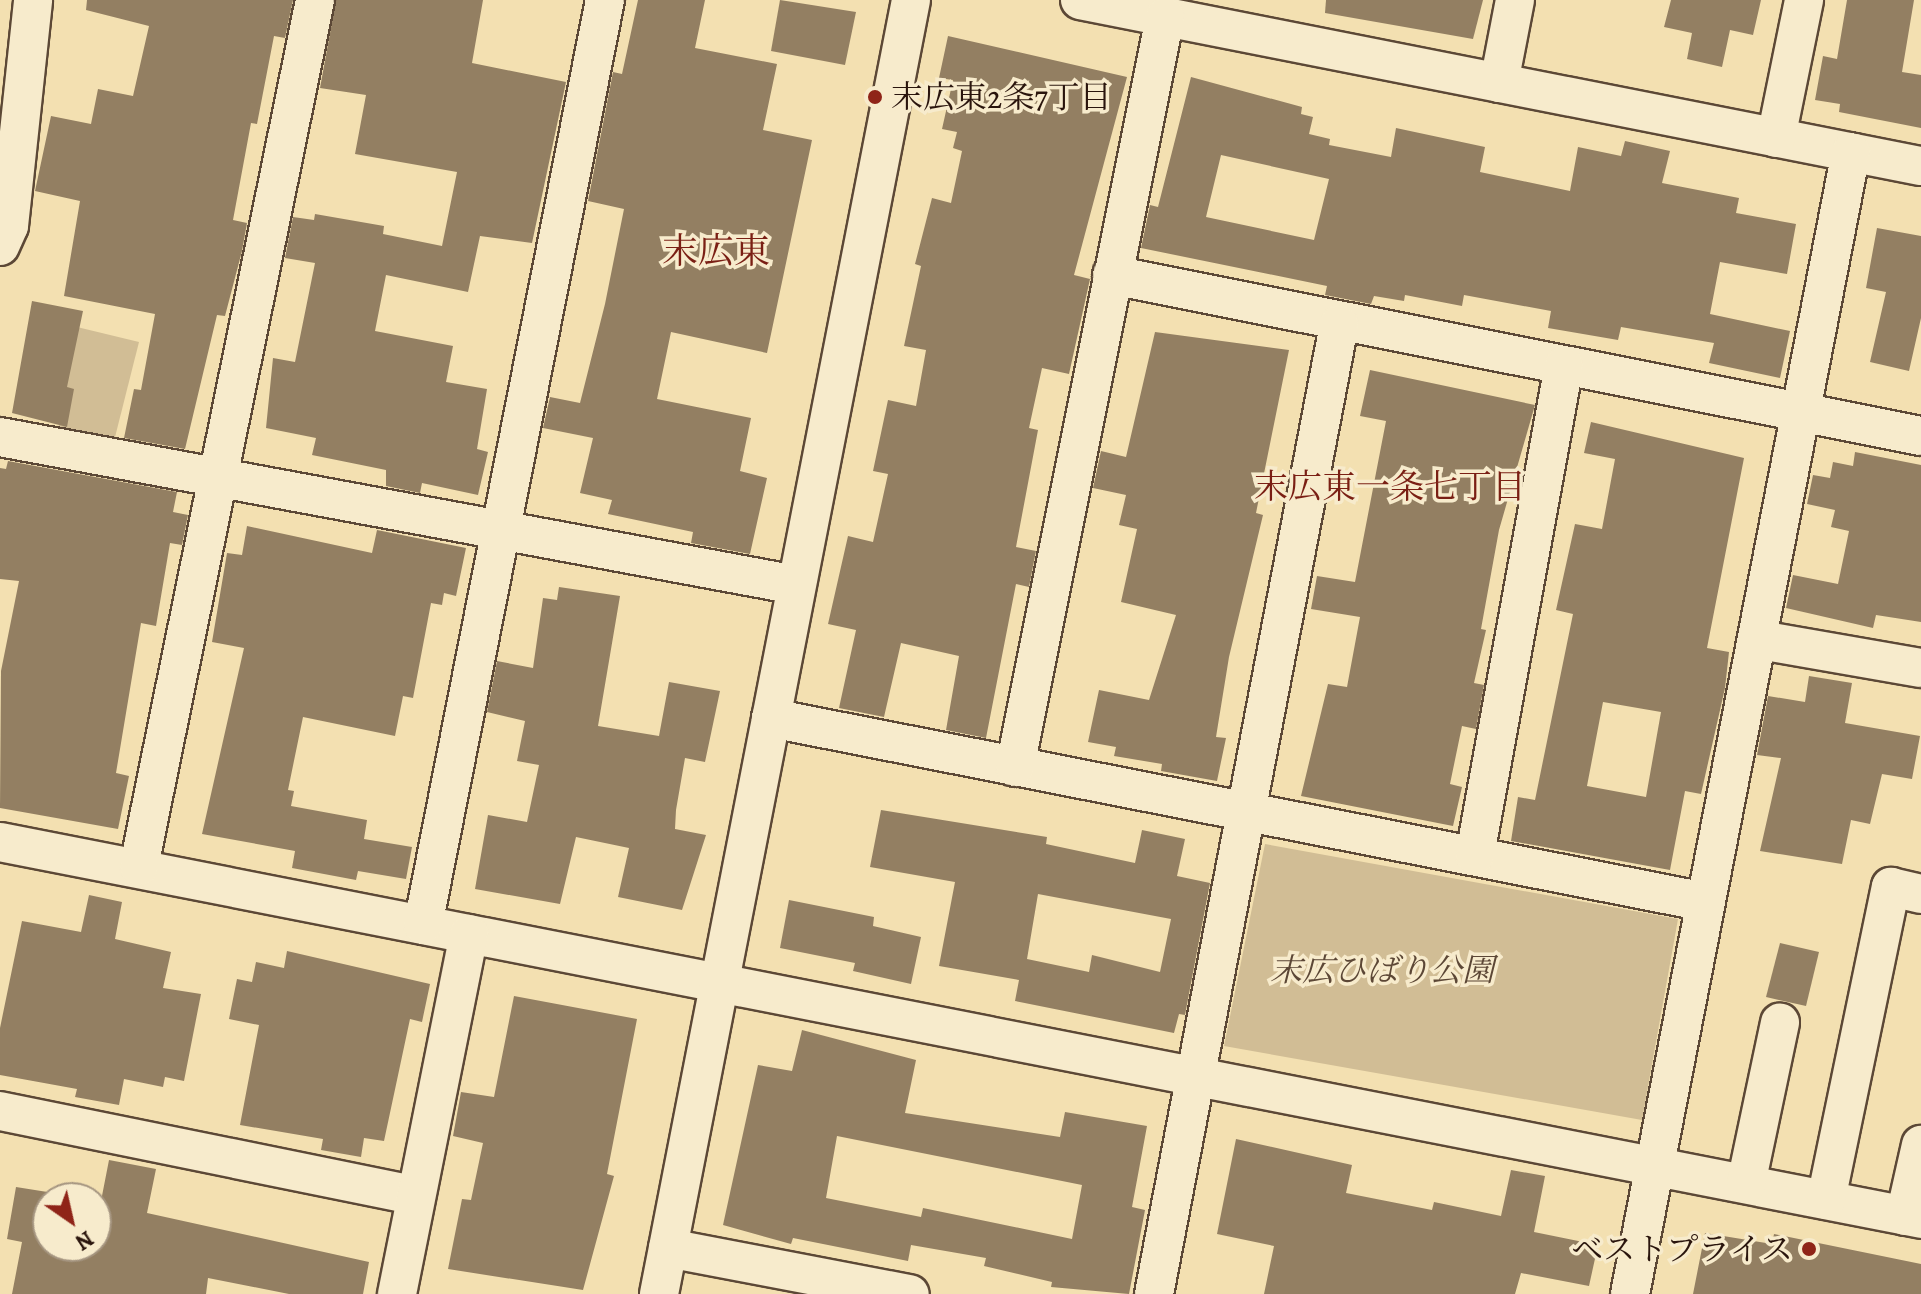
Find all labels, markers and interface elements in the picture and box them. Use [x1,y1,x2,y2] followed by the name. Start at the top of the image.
[891,78,1112,116] place label: 末広東2条7丁目
[866,88,884,106] marker: 末広東2条7丁目
[662,229,770,273] district label: 末広東
[1254,467,1526,507] district label: 末広東一条七丁目
[1270,951,1494,989] park label: 末広ひばり公園
[32,1182,112,1262] north arrow
[69,1223,99,1257] text: N
[1569,1230,1793,1268] place label: ベストプライス
[1800,1240,1818,1258] marker: ベストプライス

